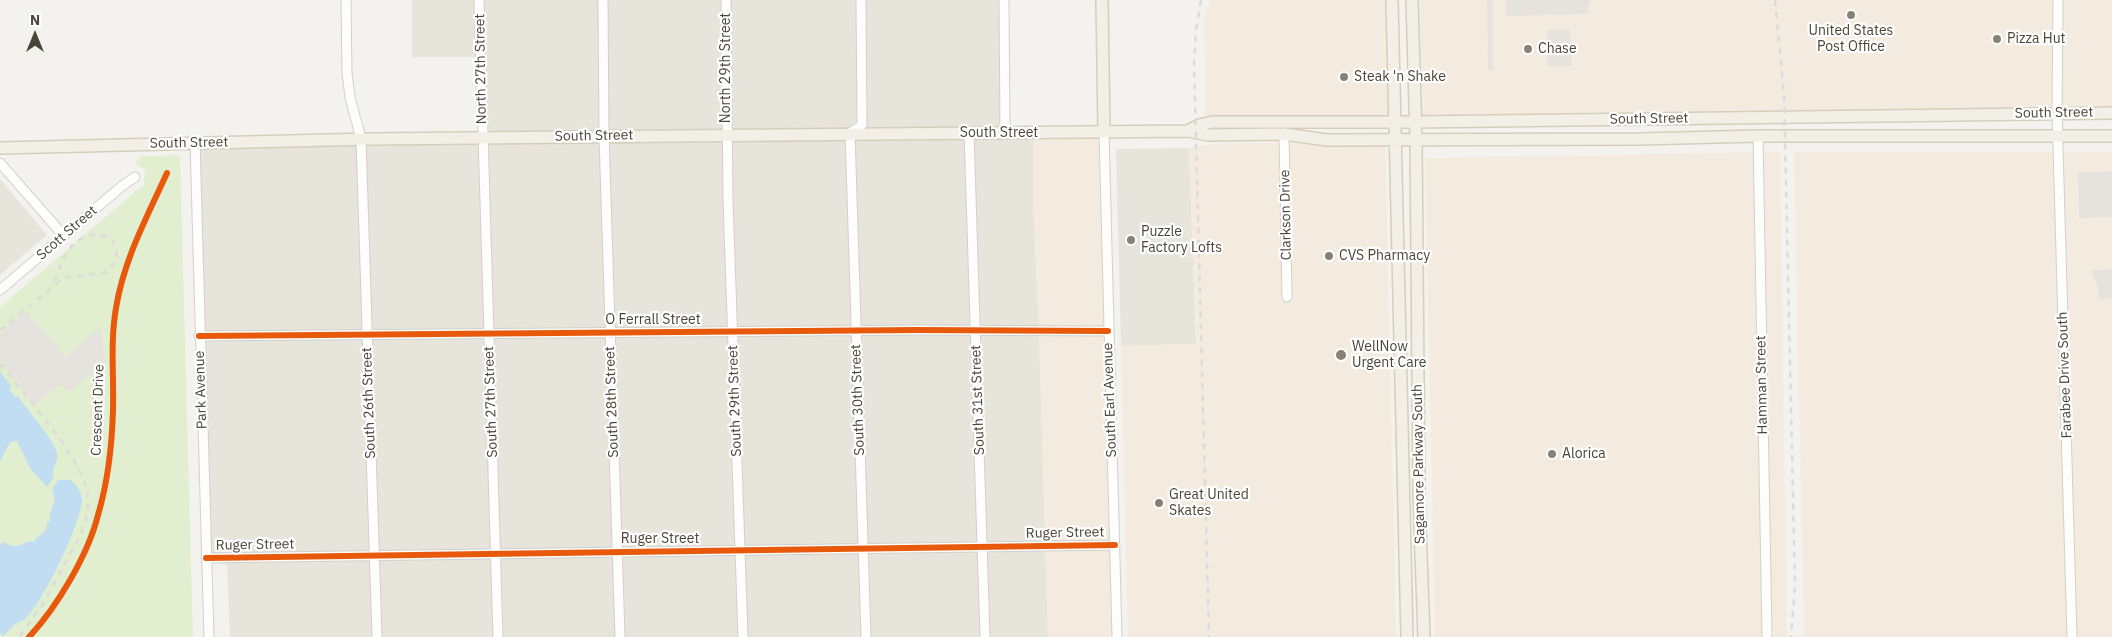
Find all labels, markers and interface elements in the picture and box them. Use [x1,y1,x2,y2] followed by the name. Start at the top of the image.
[1845,9,1857,21] marker: United States Post Office
[10,10,60,60] north arrow
[30,11,40,29] text: N
[718,13,734,123] street label: North 29th Street
[472,14,490,124] street label: North 27th Street
[1809,23,1893,56] place label: United States Post Office
[2007,31,2066,47] place label: Pizza Hut
[1991,33,2003,45] marker: Pizza Hut
[1538,41,1577,57] place label: Chase
[1522,43,1534,55] marker: Chase
[1354,69,1446,85] place label: Steak 'n Shake
[1338,71,1350,83] marker: Steak 'n Shake
[2015,104,2093,122] street label: South Street
[1610,110,1688,128] street label: South Street
[960,125,1038,141] street label: South Street
[555,127,633,145] street label: South Street
[150,134,228,152] street label: South Street
[1277,169,1295,261] street label: Clarkson Drive
[33,202,101,264] street label: Scott Street
[1141,224,1222,256] place label: Puzzle Factory Lofts
[1125,234,1137,246] marker: Puzzle Factory Lofts
[1339,248,1430,264] place label: CVS Pharmacy
[1323,250,1335,262] marker: CVS Pharmacy
[2054,311,2076,439] street label: Farabee Drive South
[605,312,701,328] street label: O Ferrall Street
[1753,335,1771,435] street label: Hamman Street
[1352,339,1426,372] place label: WellNow Urgent Care
[1100,342,1120,458] street label: South Earl Avenue
[848,344,868,456] street label: South 30th Street
[725,345,745,457] street label: South 29th Street
[968,345,988,455] street label: South 31st Street
[481,346,501,458] street label: South 27th Street
[602,346,622,458] street label: South 28th Street
[359,347,379,459] street label: South 26th Street
[1334,348,1348,362] marker: WellNow Urgent Care
[191,351,211,429] street label: Park Avenue
[88,364,108,456] street label: Crescent Drive
[1409,384,1429,544] street label: Sagamore Parkway South
[1562,446,1606,462] place label: Alorica
[1546,448,1558,460] marker: Alorica
[1169,487,1249,520] place label: Great United Skates
[1153,497,1165,509] marker: Great United Skates
[1025,524,1105,542] street label: Ruger Street
[621,531,699,547] street label: Ruger Street
[215,536,295,554] street label: Ruger Street

